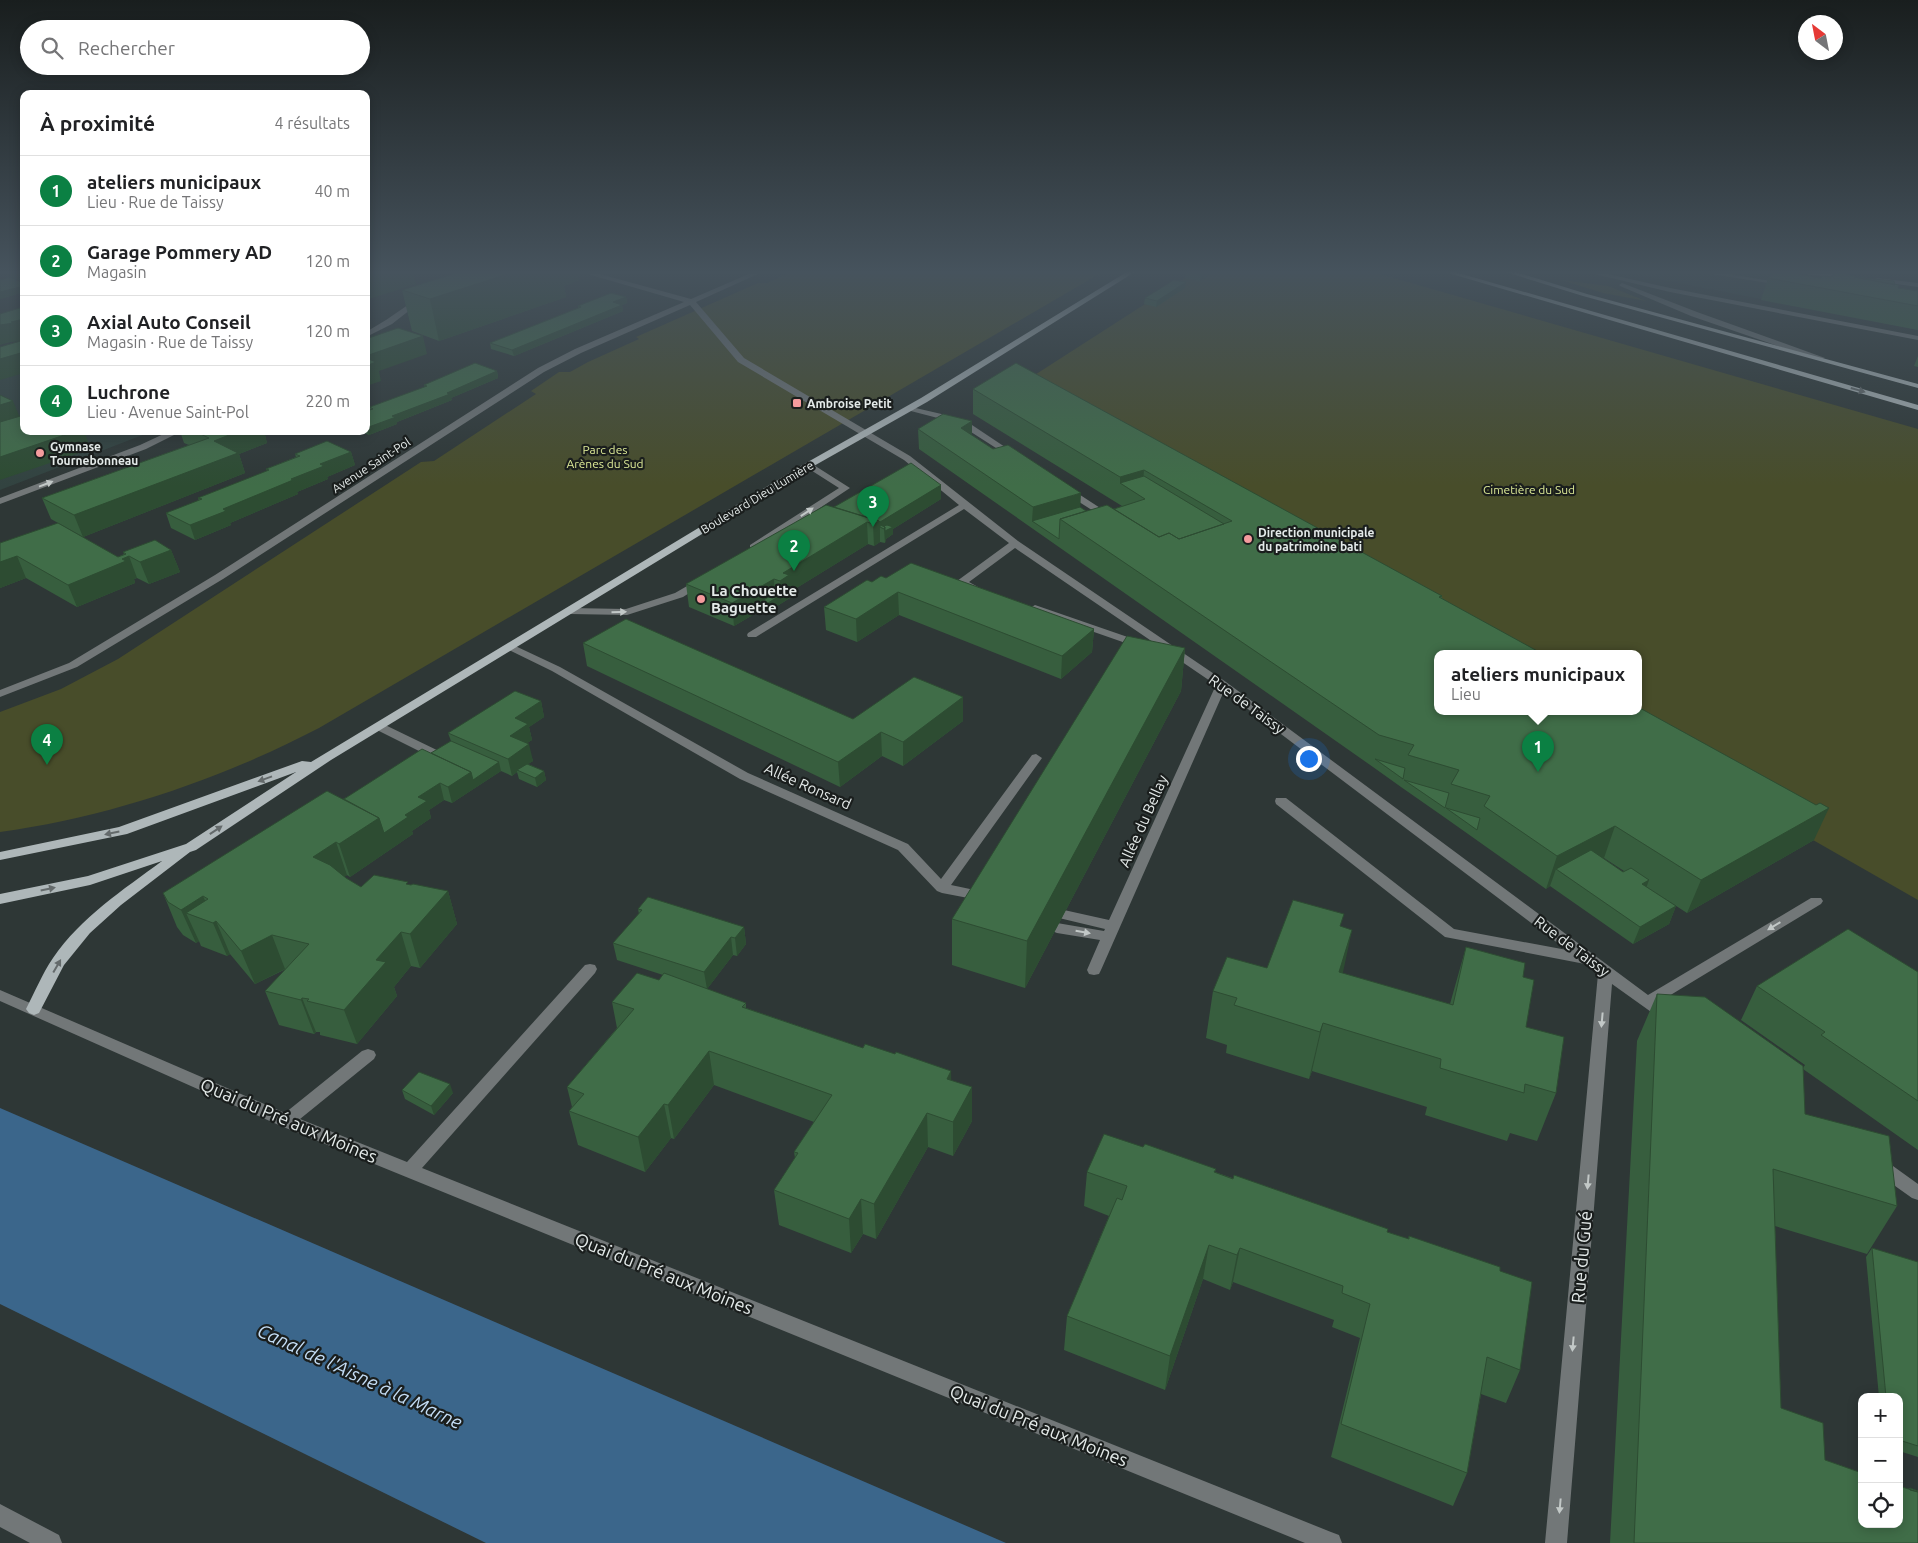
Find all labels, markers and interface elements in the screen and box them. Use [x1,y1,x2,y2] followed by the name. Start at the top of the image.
[1798,15,1843,60] north arrow
[20,20,370,75] search box
[38,34,66,62] icon: search
[78,37,175,59] text: Rechercher
[40,111,155,135] text: À proximité
[274,114,350,132] text: 4 résultats
[87,171,261,193] text: ateliers municipaux
[51,182,61,200] text: 1
[314,182,350,200] text: 40 m
[87,193,224,211] text: Lieu · Rue de Taissy
[87,241,272,263] text: Garage Pommery AD
[51,252,61,270] text: 2
[305,252,350,270] text: 120 m
[87,263,147,281] text: Magasin
[87,311,251,333] text: Axial Auto Conseil
[51,322,61,340] text: 3
[305,322,350,340] text: 120 m
[87,333,253,351] text: Magasin · Rue de Taissy
[87,381,170,403] text: Luchrone
[1850,386,1865,394] one-way arrow
[51,392,61,410] text: 4
[305,392,350,410] text: 220 m
[791,397,803,409] marker: Ambroise Petit
[807,397,892,410] place label: Ambroise Petit
[87,403,249,421] text: Lieu · Avenue Saint-Pol
[330,435,412,495] street label: Avenue Saint-Pol
[50,440,138,467] place label: Gymnase Tournebonneau
[566,443,644,470] park label: Parc des Arènes du Sud
[34,447,46,459] marker: Gymnase Tournebonneau
[698,458,816,536] street label: Boulevard Dieu Lumière
[39,480,53,488] one-way arrow
[1483,483,1575,496] park label: Cimetière du Sud
[857,486,889,527] pin: 3
[801,508,814,517] one-way arrow
[1258,526,1375,553] place label: Direction municipale du patrimoine bati
[778,530,810,571] pin: 2
[1242,533,1254,545] marker: Direction municipale du patrimoine bati
[711,582,797,616] place label: La Chouette Baguette
[695,593,707,605] marker: La Chouette Baguette
[611,607,627,615] one-way arrow
[1434,650,1642,715] popup
[1451,663,1625,685] text: ateliers municipaux
[1206,671,1288,737] street label: Rue de Taissy
[1451,685,1481,703] text: Lieu
[31,724,63,765] pin: 4
[1522,731,1554,772] pin: 1
[1296,746,1322,772] your location
[762,759,854,813] street label: Allée Ronsard
[1115,772,1171,870] street label: Allée du Bellay
[257,775,272,783] one-way arrow
[210,825,223,835] one-way arrow
[104,829,119,837] one-way arrow
[40,885,55,893] one-way arrow
[1531,912,1613,980] street label: Rue de Taissy
[1767,922,1780,931] one-way arrow
[1075,929,1091,937] one-way arrow
[52,959,61,972] one-way arrow
[1597,1013,1605,1029] one-way arrow
[197,1074,380,1167] street label: Quai du Pré aux Moines
[1584,1175,1592,1191] one-way arrow
[1567,1210,1595,1304] street label: Rue du Gué
[572,1228,756,1319] street label: Quai du Pré aux Moines
[254,1319,466,1433] water label: Canal de l'Aisne à la Marne
[1569,1336,1577,1352] one-way arrow
[947,1380,1131,1471] street label: Quai du Pré aux Moines
[1858,1393,1903,1528] map controls
[1858,1393,1903,1438] button: +
[1858,1438,1903,1483] button: −
[1858,1483,1903,1528] button: locate
[1555,1498,1563,1514] one-way arrow

